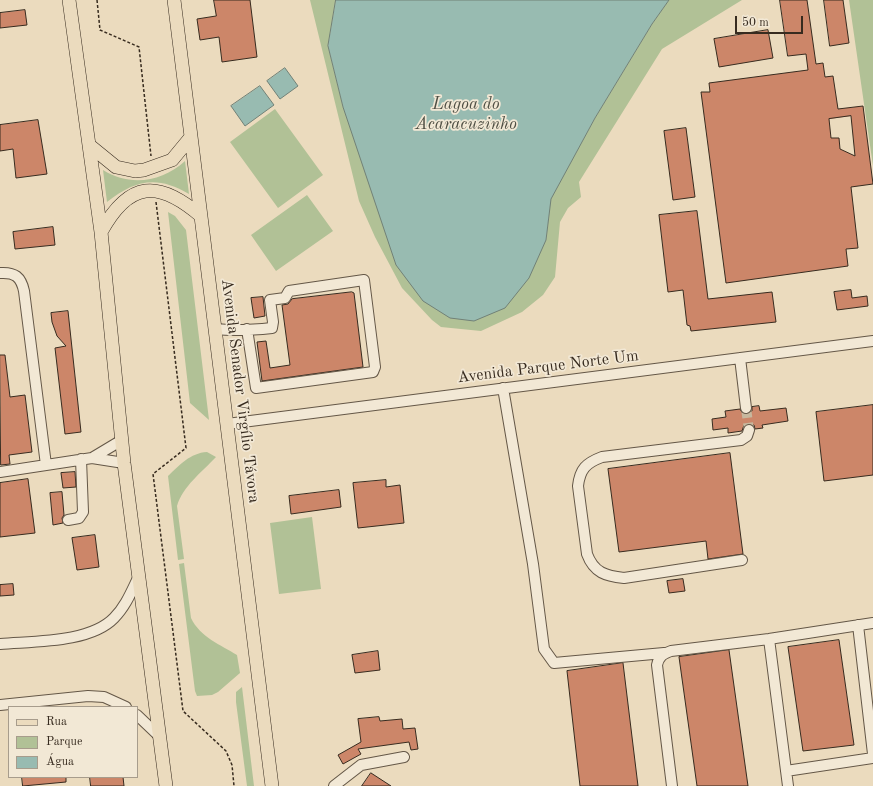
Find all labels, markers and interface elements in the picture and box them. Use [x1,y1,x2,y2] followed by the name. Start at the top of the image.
[737,8,805,34] scale bar
[742,17,769,29] text: 50 m
[415,95,517,135] water label: Lagoa do Acaracuzinho
[217,278,263,504] street label: Avenida Senador Virgílio Távora
[456,346,640,388] street label: Avenida Parque Norte Um
[8,706,138,778] legend
[46,716,67,728] text: Rua
[46,736,82,748] text: Parque
[46,756,74,768] text: Água

